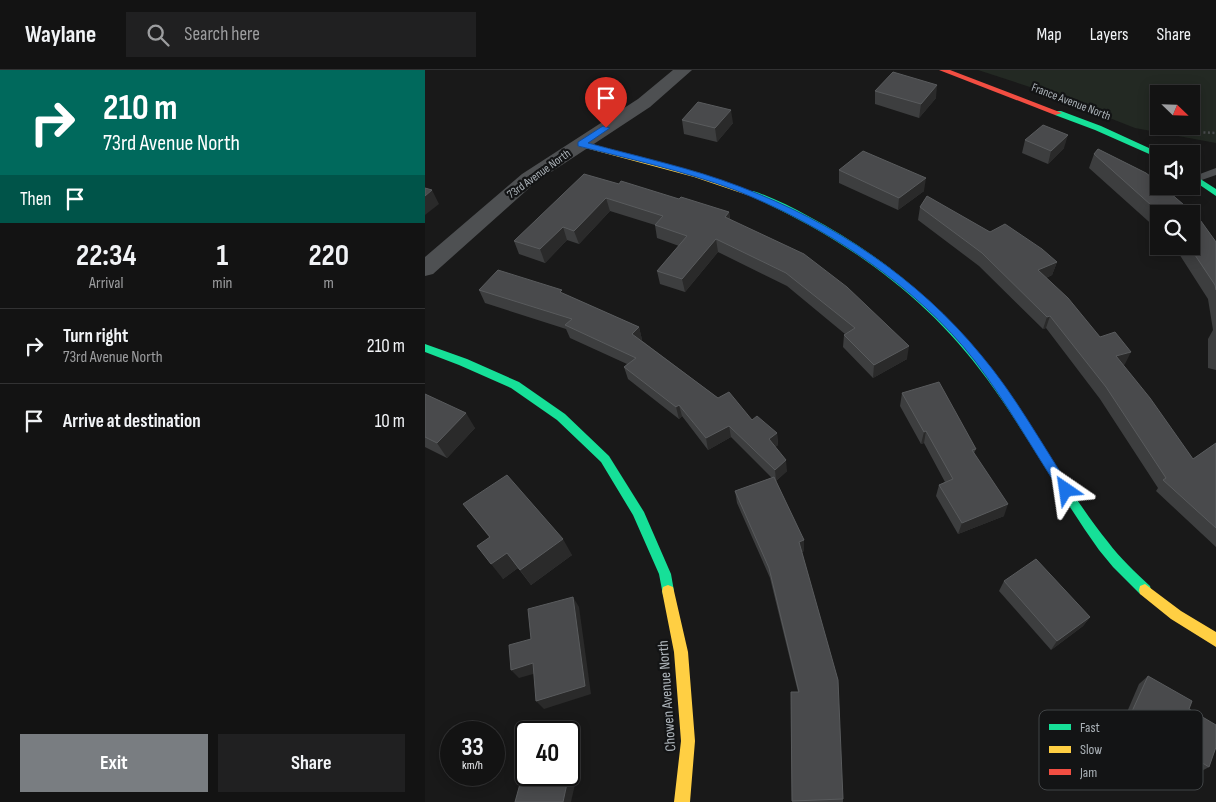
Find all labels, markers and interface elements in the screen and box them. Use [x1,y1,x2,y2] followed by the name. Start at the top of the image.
[126,12,476,57] search box
[25,20,96,49] text: Waylane
[144,21,172,49] icon: search
[184,23,260,46] text: Search here
[1037,24,1062,45] text: Map
[1090,24,1129,45] text: Layers
[1157,24,1191,45] text: Share
[585,77,627,128] pin
[1029,80,1113,124] street label: France Avenue North
[592,84,620,112] icon: arrive
[1150,85,1200,135] north arrow
[1150,85,1200,255] map controls
[103,87,177,130] text: 210 m
[20,90,85,155] icon: right
[103,130,240,157] text: 73rd Avenue North
[1150,145,1200,195] button: sound
[504,146,574,202] street label: 73rd Avenue North
[61,185,89,213] icon: arrive
[20,188,51,211] text: Then
[1150,205,1200,255] button: search
[76,238,136,274] text: 22:34
[217,238,228,274] text: 1
[308,238,349,274] text: 220
[89,274,123,293] text: Arrival
[212,274,232,293] text: min
[324,274,334,293] text: m
[63,325,128,348] text: Turn right
[20,332,48,360] icon: right
[367,335,405,358] text: 210 m
[63,348,163,367] text: 73rd Avenue North
[20,407,48,435] icon: arrive
[63,410,201,433] text: Arrive at destination
[375,410,405,433] text: 10 m
[1039,463,1091,515] position arrow
[654,640,680,752] street label: Chowen Avenue North
[1039,710,1203,790] legend
[1080,719,1100,736] text: Fast
[515,721,580,786] speed limit sign: 40
[461,732,484,763] text: 33
[20,734,208,792] button: Exit
[218,734,405,792] button: Share
[1080,741,1102,758] text: Slow
[462,758,483,773] text: km/h
[1079,764,1097,781] text: Jam

